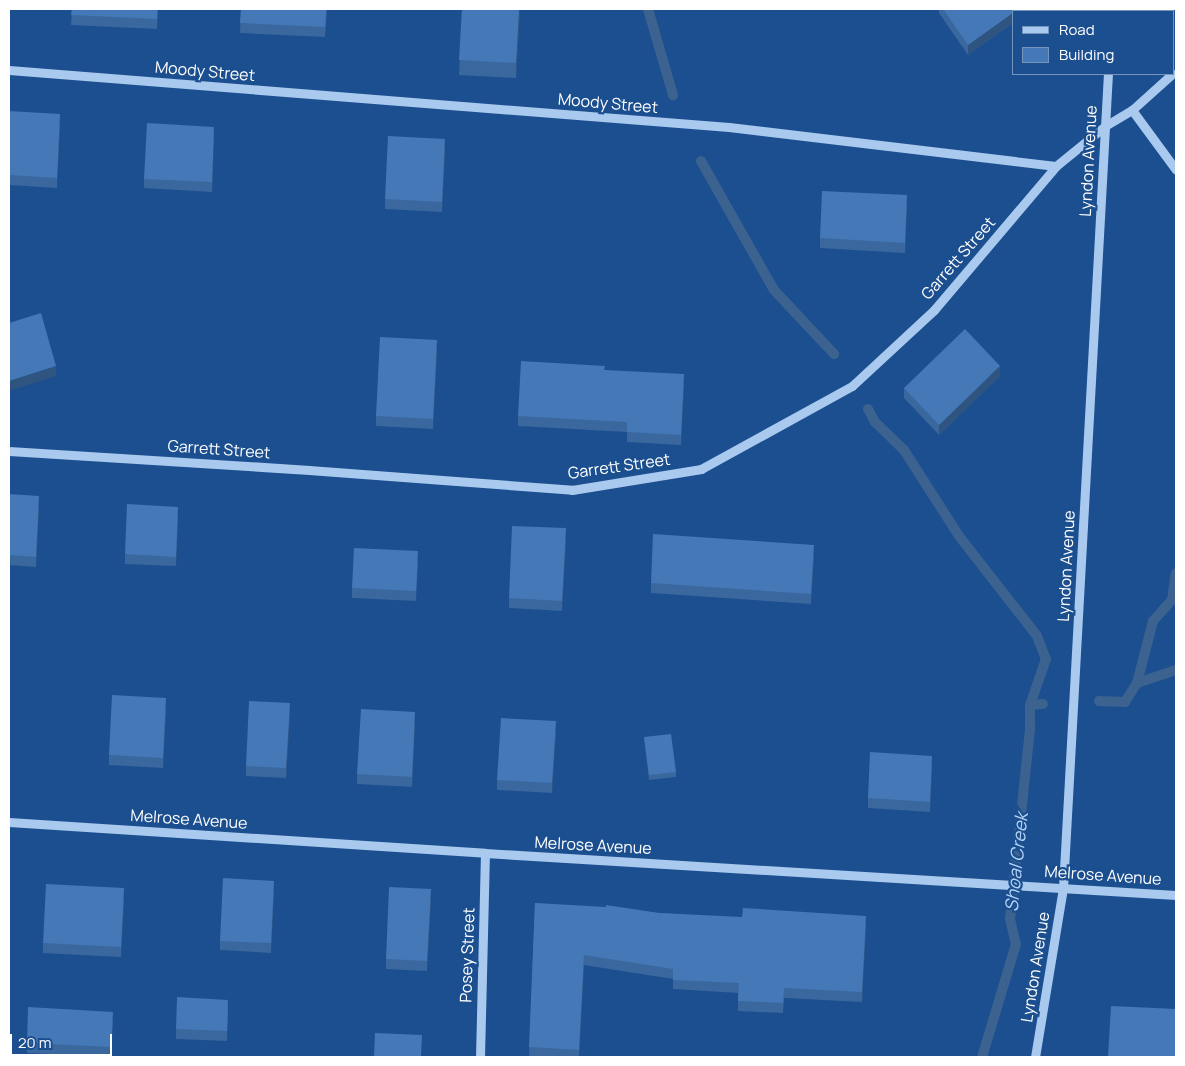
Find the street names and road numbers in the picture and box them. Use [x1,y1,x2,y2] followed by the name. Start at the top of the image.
[154,57,256,85] street label: Moody Street
[557,89,659,117] street label: Moody Street
[1075,105,1101,217] street label: Lyndon Avenue
[917,213,999,303] street label: Garrett Street
[167,436,271,462] street label: Garrett Street
[567,449,671,483] street label: Garrett Street
[1053,510,1079,622] street label: Lyndon Avenue
[130,805,248,833] street label: Melrose Avenue
[534,832,652,858] street label: Melrose Avenue
[1044,861,1162,889] street label: Melrose Avenue
[456,907,478,1003] street label: Posey Street
[1017,910,1053,1024] street label: Lyndon Avenue

